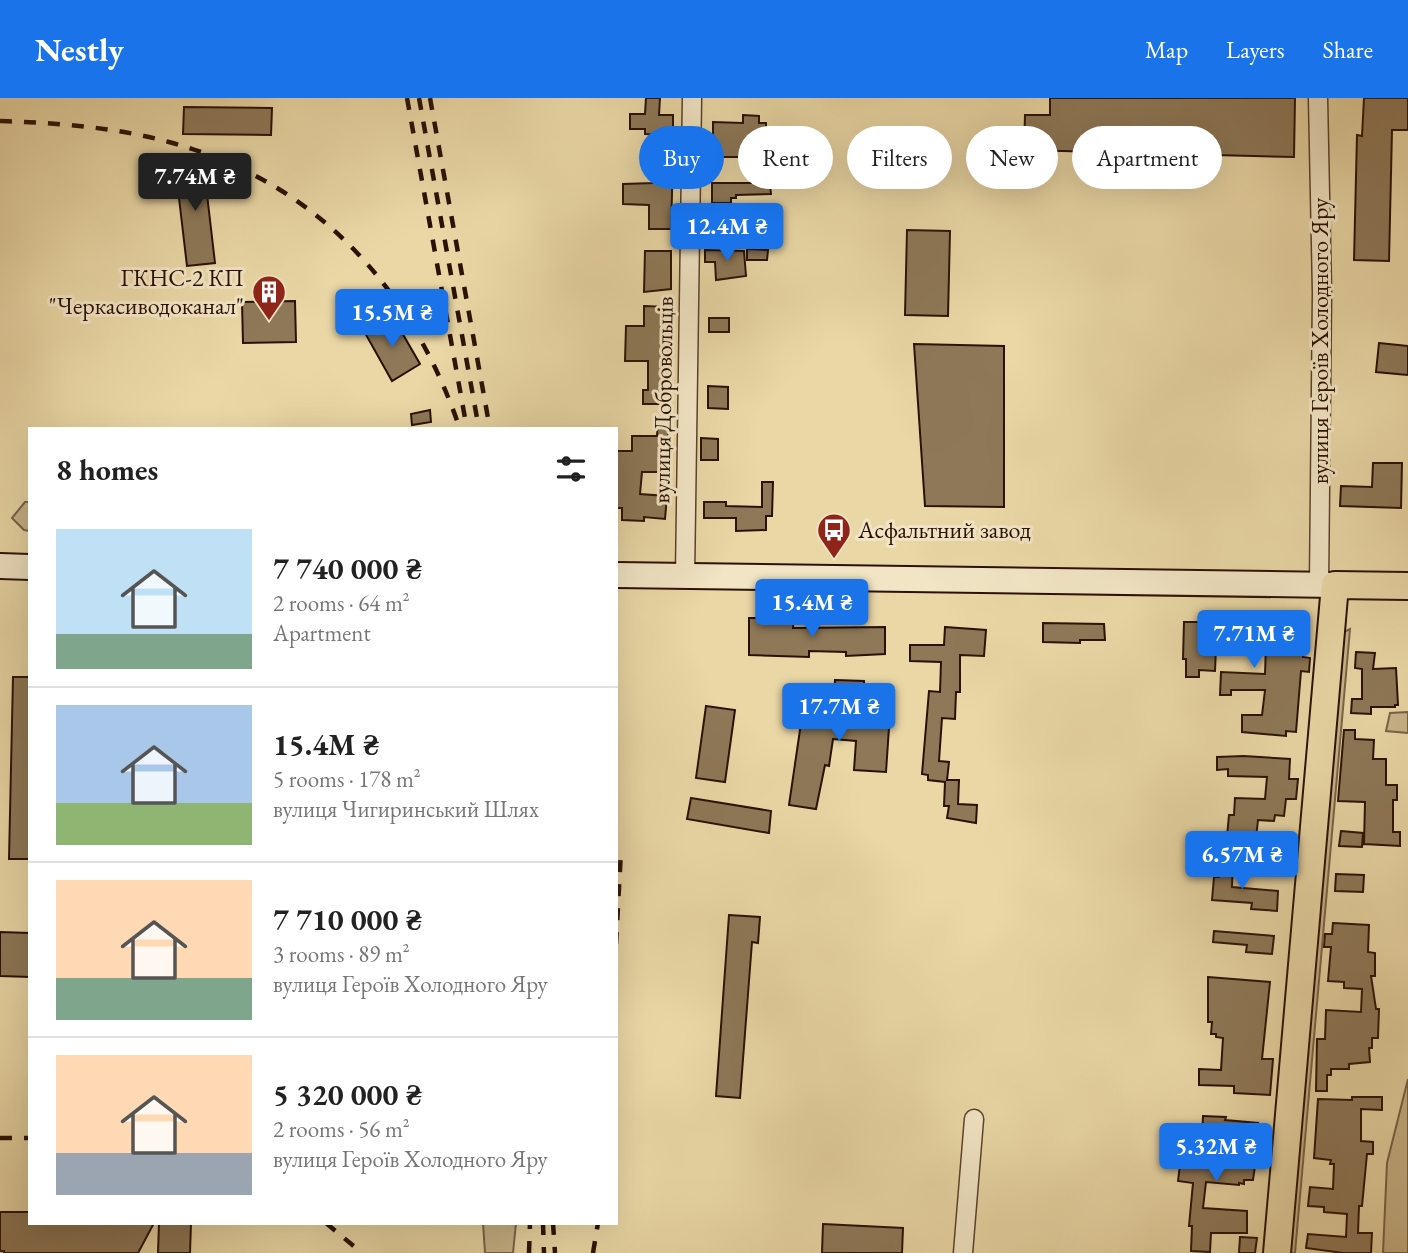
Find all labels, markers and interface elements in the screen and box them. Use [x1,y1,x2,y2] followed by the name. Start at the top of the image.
[35,28,124,71] text: Nestly
[1145,34,1188,65] text: Map
[1226,34,1285,65] text: Layers
[1323,34,1373,65] text: Share
[639,126,724,189] chip: Buy
[738,126,833,189] chip: Rent
[847,126,952,189] chip: Filters
[966,126,1058,189] chip: New
[1072,126,1222,189] chip: Apartment
[130,153,260,213] pin: 7.74M ₴
[154,161,236,191] text: 7.74M ₴
[1304,197,1335,484] street label: вулиця Героїв Холодного Яру
[662,204,792,263] pin: 12.4M ₴
[686,211,768,241] text: 12.4M ₴
[49,262,244,321] place label: ГКНС-2 КП "Черкасиводоканал"
[250,273,288,322] building icon: ГКНС-2 КП "Черкасиводоканал"
[327,289,457,349] pin: 15.5M ₴
[645,296,680,504] street label: вулиця Добровольців
[351,297,433,327] text: 15.5M ₴
[56,450,158,489] text: 8 homes
[552,450,590,488] icon: filters
[815,511,853,560] bus stop icon: Асфальтний завод
[857,514,1031,545] place label: Асфальтний завод
[273,549,422,588] text: 7 740 000 ₴
[112,557,196,641] icon: home
[747,580,877,639] pin: 15.4M ₴
[771,587,853,617] text: 15.4M ₴
[273,588,410,618] text: 2 rooms · 64 m²
[1189,610,1319,670] pin: 7.71M ₴
[273,618,371,648] text: Apartment
[1213,618,1295,648] text: 7.71M ₴
[774,684,904,743] pin: 17.7M ₴
[798,691,880,721] text: 17.7M ₴
[273,725,379,764] text: 15.4M ₴
[112,733,196,817] icon: home
[273,764,421,794] text: 5 rooms · 178 m²
[273,794,539,824] text: вулиця Чигиринський Шлях
[1177,832,1307,891] pin: 6.57M ₴
[1201,839,1283,869] text: 6.57M ₴
[273,900,422,939] text: 7 710 000 ₴
[112,908,196,992] icon: home
[273,939,410,969] text: 3 rooms · 89 m²
[273,969,548,999] text: вулиця Героїв Холодного Яру
[273,1075,422,1114] text: 5 320 000 ₴
[112,1083,196,1167] icon: home
[273,1114,410,1144] text: 2 rooms · 56 m²
[1151,1124,1281,1183] pin: 5.32M ₴
[1175,1131,1257,1161] text: 5.32M ₴
[273,1144,548,1174] text: вулиця Героїв Холодного Яру

